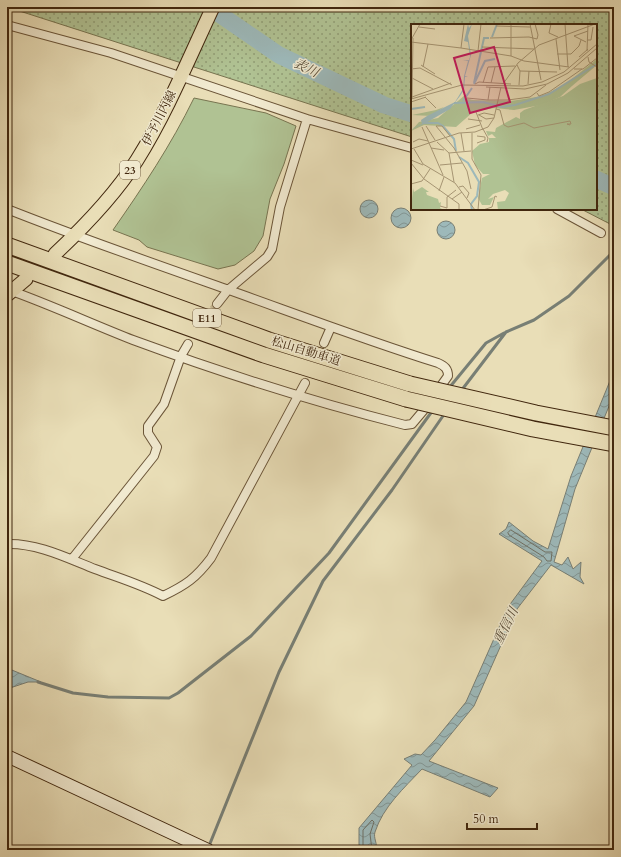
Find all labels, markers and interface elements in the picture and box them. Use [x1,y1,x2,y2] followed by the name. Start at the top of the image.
[411,24,597,210] inset map
[290,54,323,83] water label: 表川
[138,88,180,148] street label: 伊予川内線
[120,161,140,179] road number: 23
[193,309,221,327] road number: E11
[269,333,343,369] street label: 松山自動車道
[489,603,524,647] water label: 重信川
[467,805,537,831] scale bar
[473,811,500,827] text: 50 m

